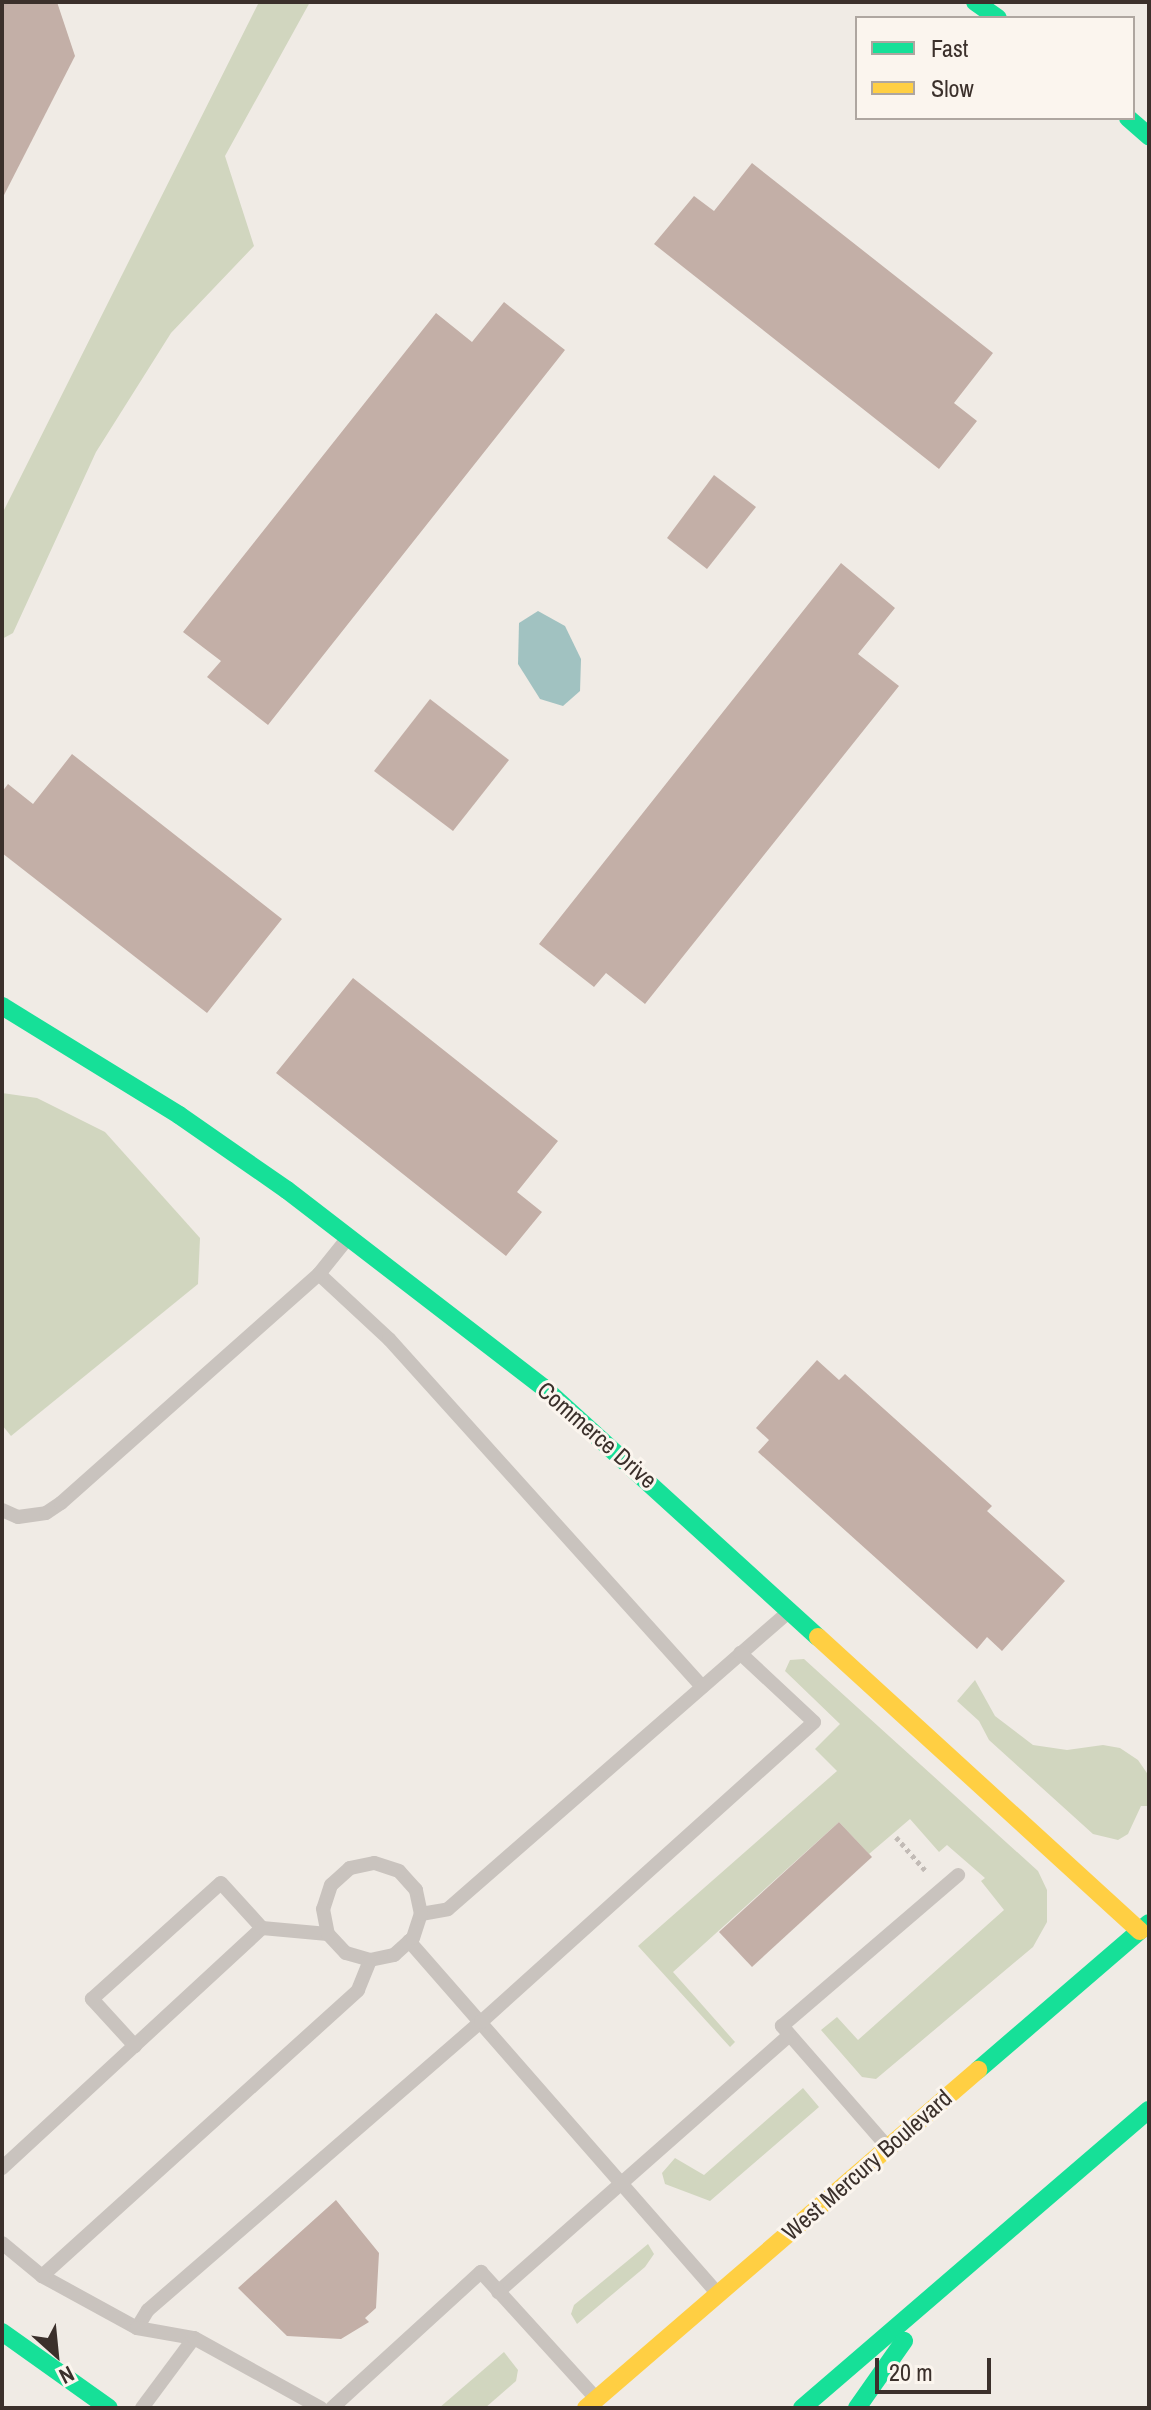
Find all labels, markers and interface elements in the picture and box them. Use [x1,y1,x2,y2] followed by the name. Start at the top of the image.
[855,16,1135,120] legend
[931,32,968,64] text: Fast
[931,72,974,104] text: Slow
[531,1375,663,1495] street label: Commerce Drive
[776,2084,958,2246] street label: West Mercury Boulevard
[16,2314,96,2394] north arrow
[879,2342,995,2392] scale bar
[889,2356,933,2388] text: 20 m
[54,2359,80,2392] text: N

